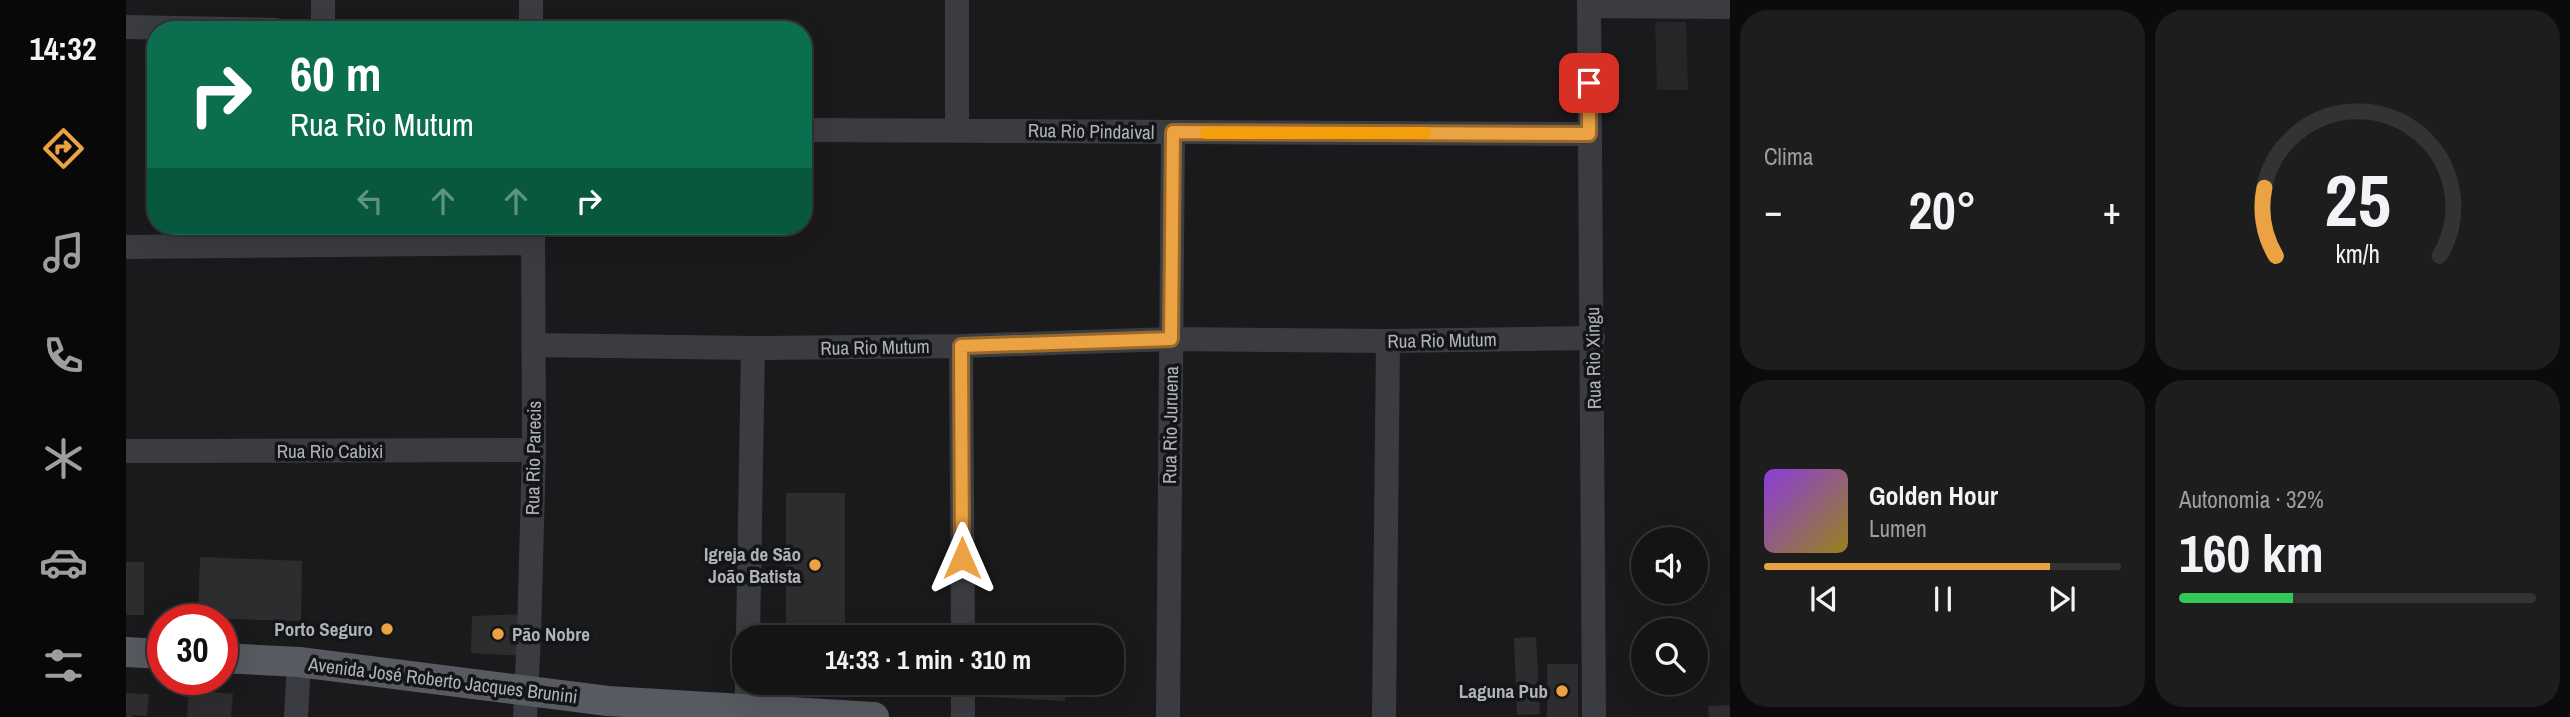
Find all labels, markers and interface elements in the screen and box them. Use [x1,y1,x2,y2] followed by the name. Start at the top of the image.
[29,27,97,70] text: 14:32
[290,40,382,106] text: 60 m
[175,49,266,140] icon: right
[1559,53,1619,113] pin
[1570,64,1608,102] icon: arrive
[290,103,474,146] text: Rua Rio Mutum
[1028,117,1154,145] street label: Rua Rio Pindaival
[39,124,88,173] icon: directions
[1764,141,1813,172] text: Clima
[2324,151,2391,249] text: 25
[1908,175,1977,245] text: 20°
[351,182,389,220] icon: left
[424,182,462,220] icon: ahead
[497,182,535,220] icon: ahead
[570,182,608,220] icon: right
[1764,185,1782,236] text: −
[2103,185,2121,236] text: +
[39,228,88,277] icon: music
[2335,237,2380,271] text: km/h
[1579,307,1607,409] street label: Rua Rio Xingu
[1387,326,1497,354] street label: Rua Rio Mutum
[39,331,88,380] icon: phone
[820,333,930,361] street label: Rua Rio Mutum
[1156,366,1184,484] street label: Rua Rio Juruena
[519,400,547,515] street label: Rua Rio Parecis
[39,434,88,483] icon: climate
[277,438,383,464] street label: Rua Rio Cabixi
[1869,478,1998,513] text: Golden Hour
[2179,484,2324,515] text: Autonomia · 32%
[1869,513,1927,544] text: Lumen
[2179,518,2324,588] text: 160 km
[925,521,999,595] position arrow
[1631,527,1708,695] map controls
[1631,527,1708,604] button: sound
[39,538,88,587] icon: car
[704,541,801,589] place label: Igreja de São João Batista
[807,557,823,573] marker: Igreja de São João Batista
[1805,580,1843,618] icon: previous
[1924,580,1962,618] icon: pause
[2043,580,2081,618] icon: next
[147,604,238,695] speed limit sign: 30
[274,616,373,642] place label: Porto Seguro
[1631,618,1708,695] button: search
[379,621,395,637] marker: Porto Seguro
[512,621,590,647] place label: Pão Nobre
[490,626,506,642] marker: Pão Nobre
[39,641,88,690] icon: filters
[825,642,1031,677] text: 14:33 · 1 min · 310 m
[306,650,579,709] street label: Avenida José Roberto Jacques Brunini
[1459,678,1548,704] place label: Laguna Pub
[1554,683,1570,699] marker: Laguna Pub

